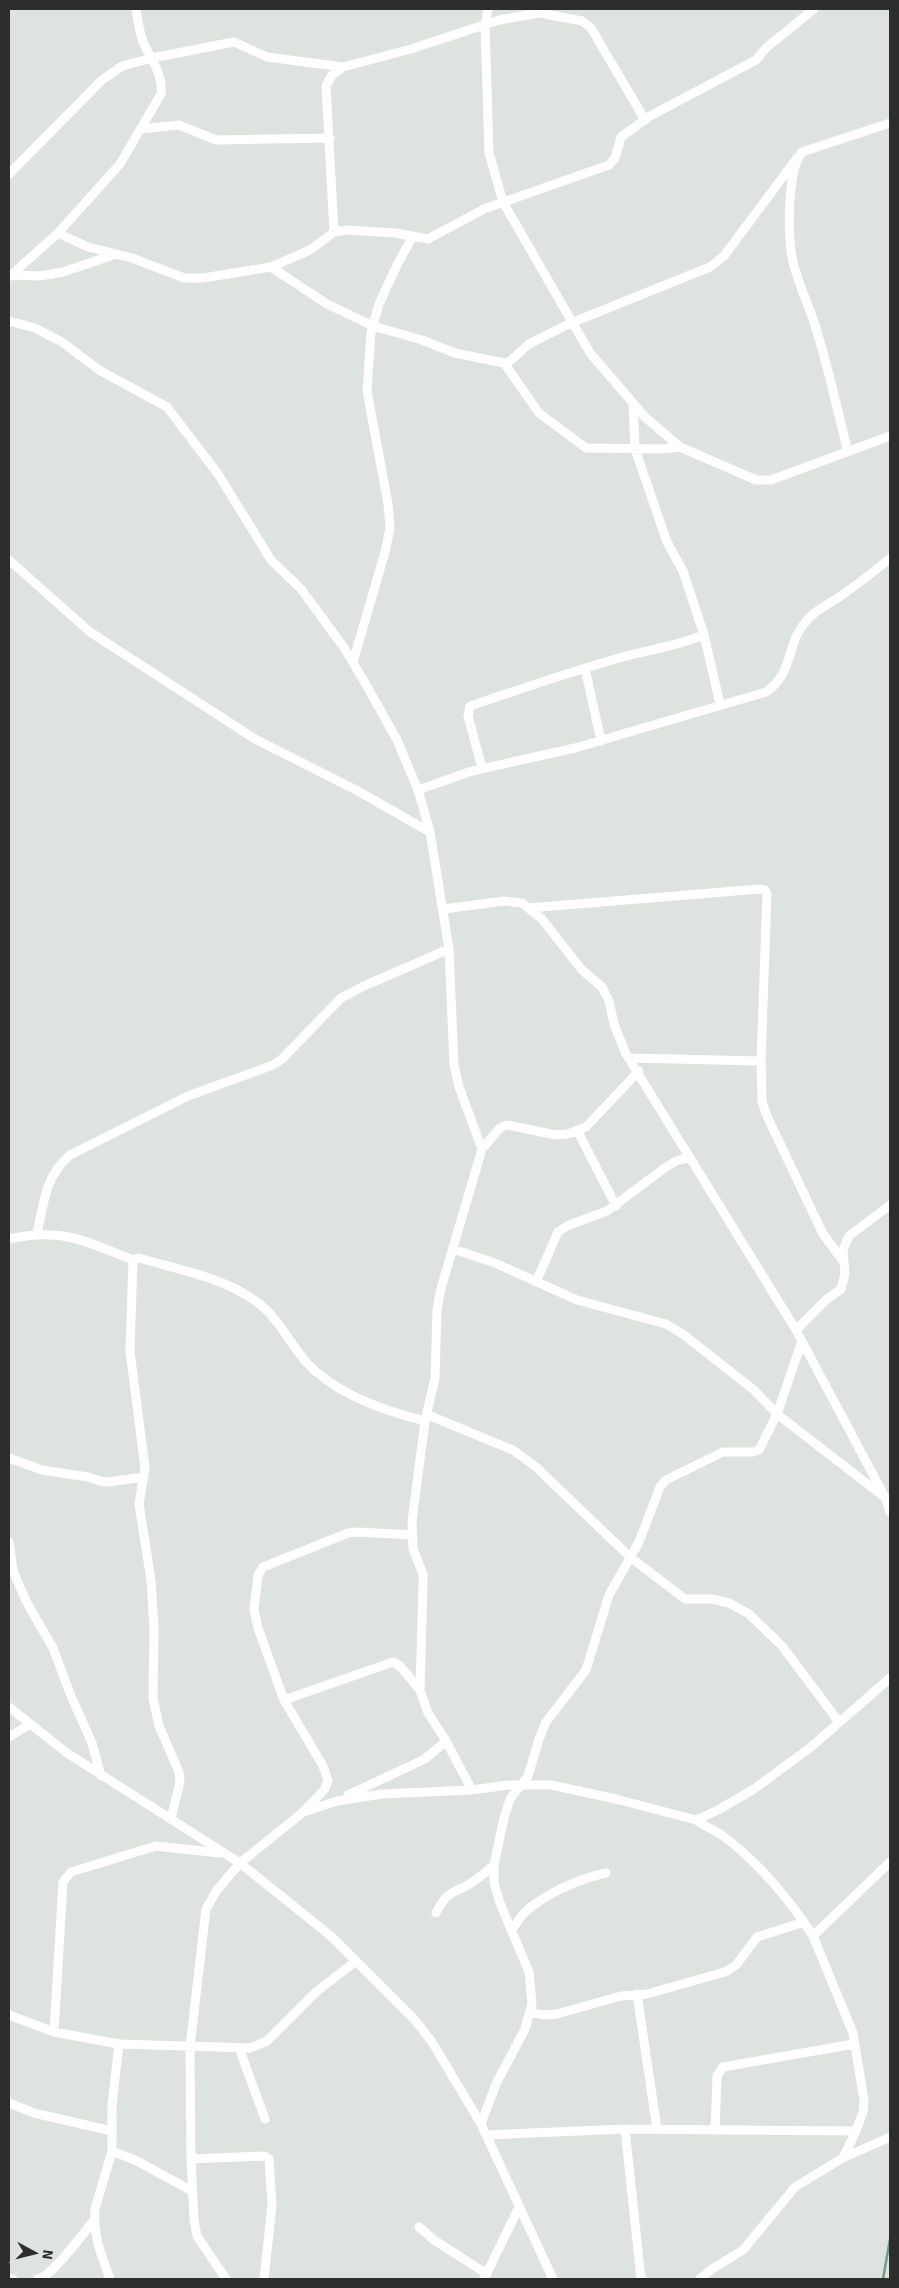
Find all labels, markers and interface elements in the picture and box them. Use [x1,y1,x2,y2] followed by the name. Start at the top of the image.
[10,2228,60,2278] north arrow
[38,2249,56,2260] text: N

